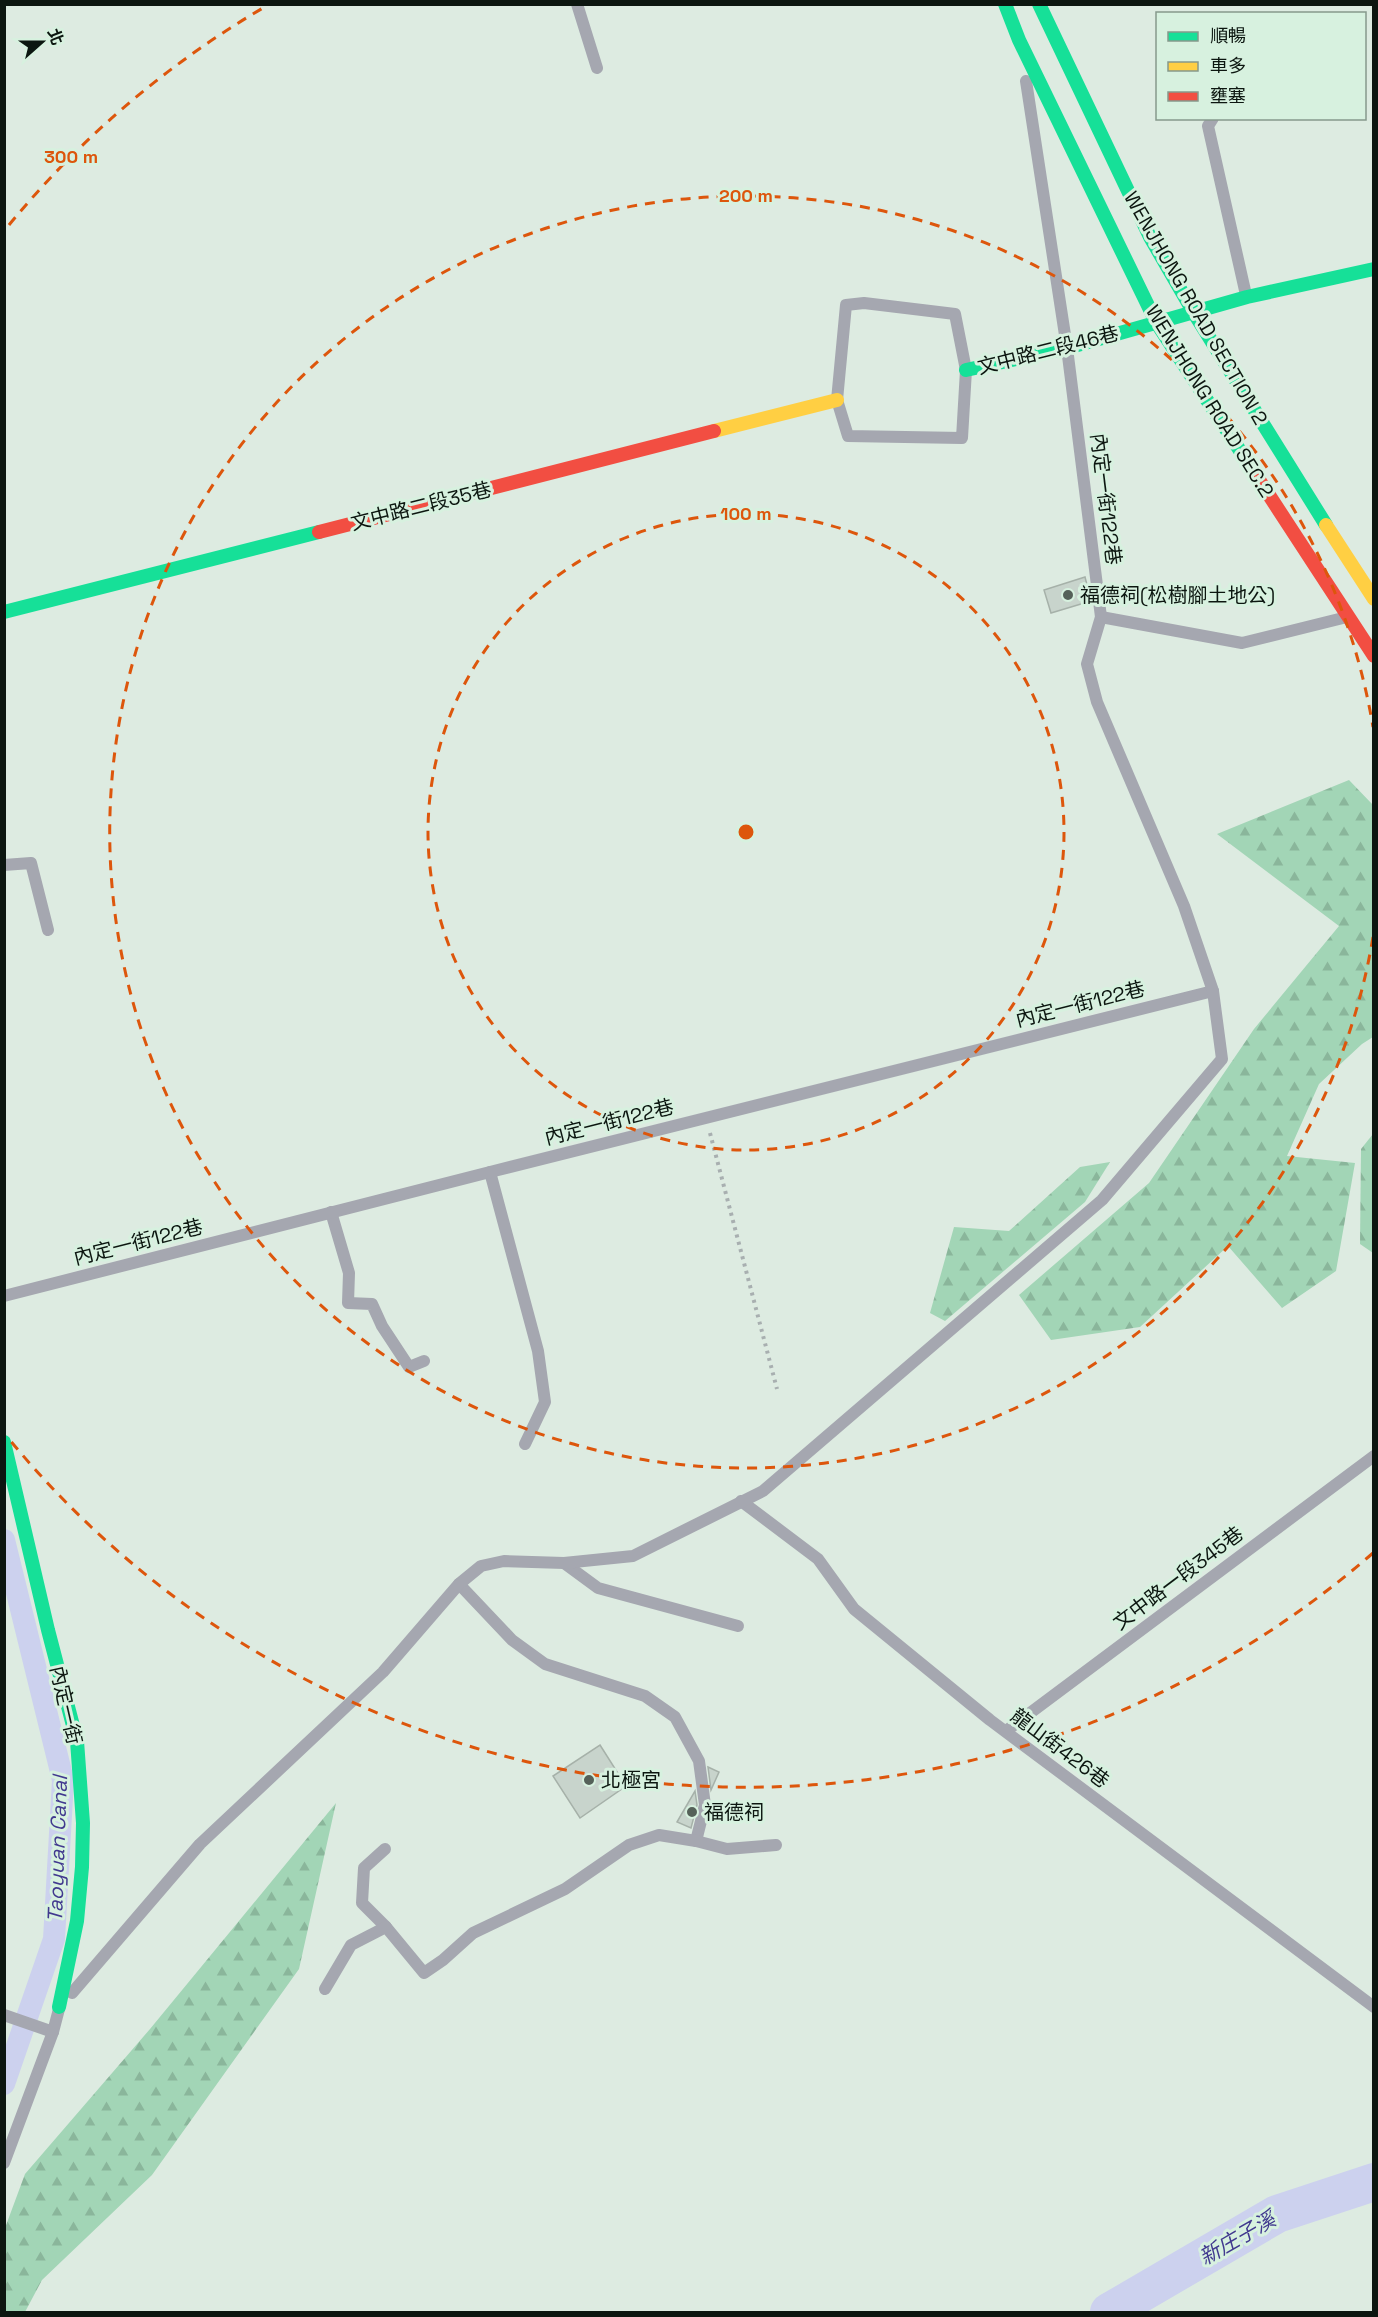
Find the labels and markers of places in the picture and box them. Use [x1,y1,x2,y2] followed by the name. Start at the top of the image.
[1080,582,1275,608] place label: 福德祠(松樹腳土地公)
[1061,588,1075,602] marker: 福德祠(松樹腳土地公)
[736,822,756,842] centre of rings
[601,1767,661,1793] place label: 北極宮
[582,1773,596,1787] marker: 北極宮
[704,1799,764,1825] place label: 福德祠
[685,1805,699,1819] marker: 福德祠

